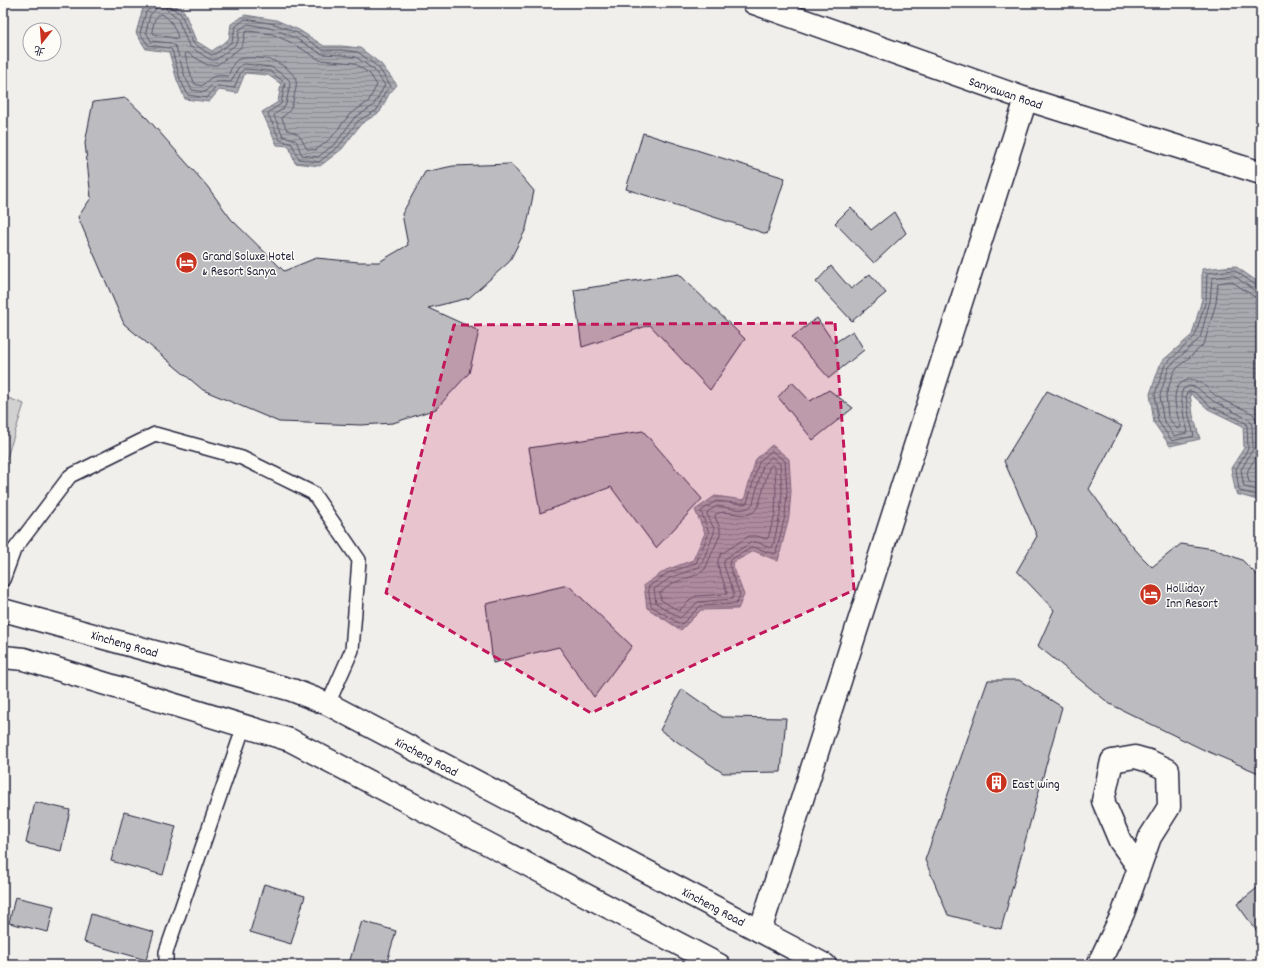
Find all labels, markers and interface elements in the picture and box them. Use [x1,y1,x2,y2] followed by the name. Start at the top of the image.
[22,22,62,62] north arrow
[32,40,47,59] text: 北
[966,73,1045,116] street label: Sanyawan Road
[202,248,294,282] place label: Grand Soluxe Hotel & Resort Sanya
[173,249,199,275] hotel icon: Grand Soluxe Hotel & Resort Sanya
[1166,580,1218,614] place label: Holliday Inn Resort
[1137,581,1163,607] hotel icon: Holliday Inn Resort
[89,627,160,664] street label: Xincheng Road
[391,734,461,783] street label: Xincheng Road
[983,770,1009,796] building icon: East wing
[1012,776,1060,795] place label: East wing
[678,884,748,933] street label: Xincheng Road

